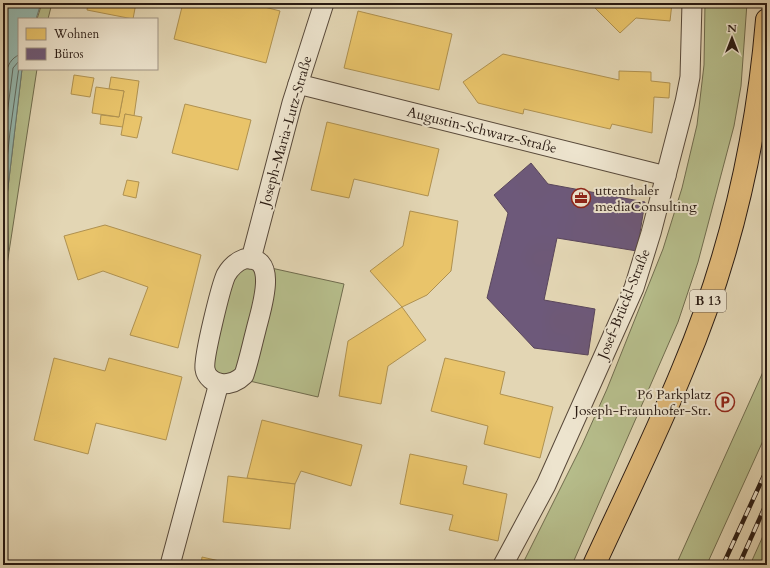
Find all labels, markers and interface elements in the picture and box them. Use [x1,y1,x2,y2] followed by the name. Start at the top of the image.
[18,18,158,70] legend
[712,18,752,58] north arrow
[727,21,737,36] text: N
[53,26,100,42] text: Wohnen
[54,46,84,62] text: Büros
[255,54,317,210] street label: Joseph-Maria-Lutz-Straße
[405,102,559,158] street label: Augustin-Schwarz-Straße
[595,181,697,216] place label: uttenthaler mediaConsulting
[570,187,592,209] office icon: uttenthaler mediaConsulting
[593,246,655,364] street label: Josef-Brückl-Straße
[690,290,726,312] road number: B 13
[572,385,712,420] place label: P6 Parkplatz Joseph-Fraunhofer-Str.
[714,391,736,413] parking icon: P6 Parkplatz Joseph-Fraunhofer-Str.

